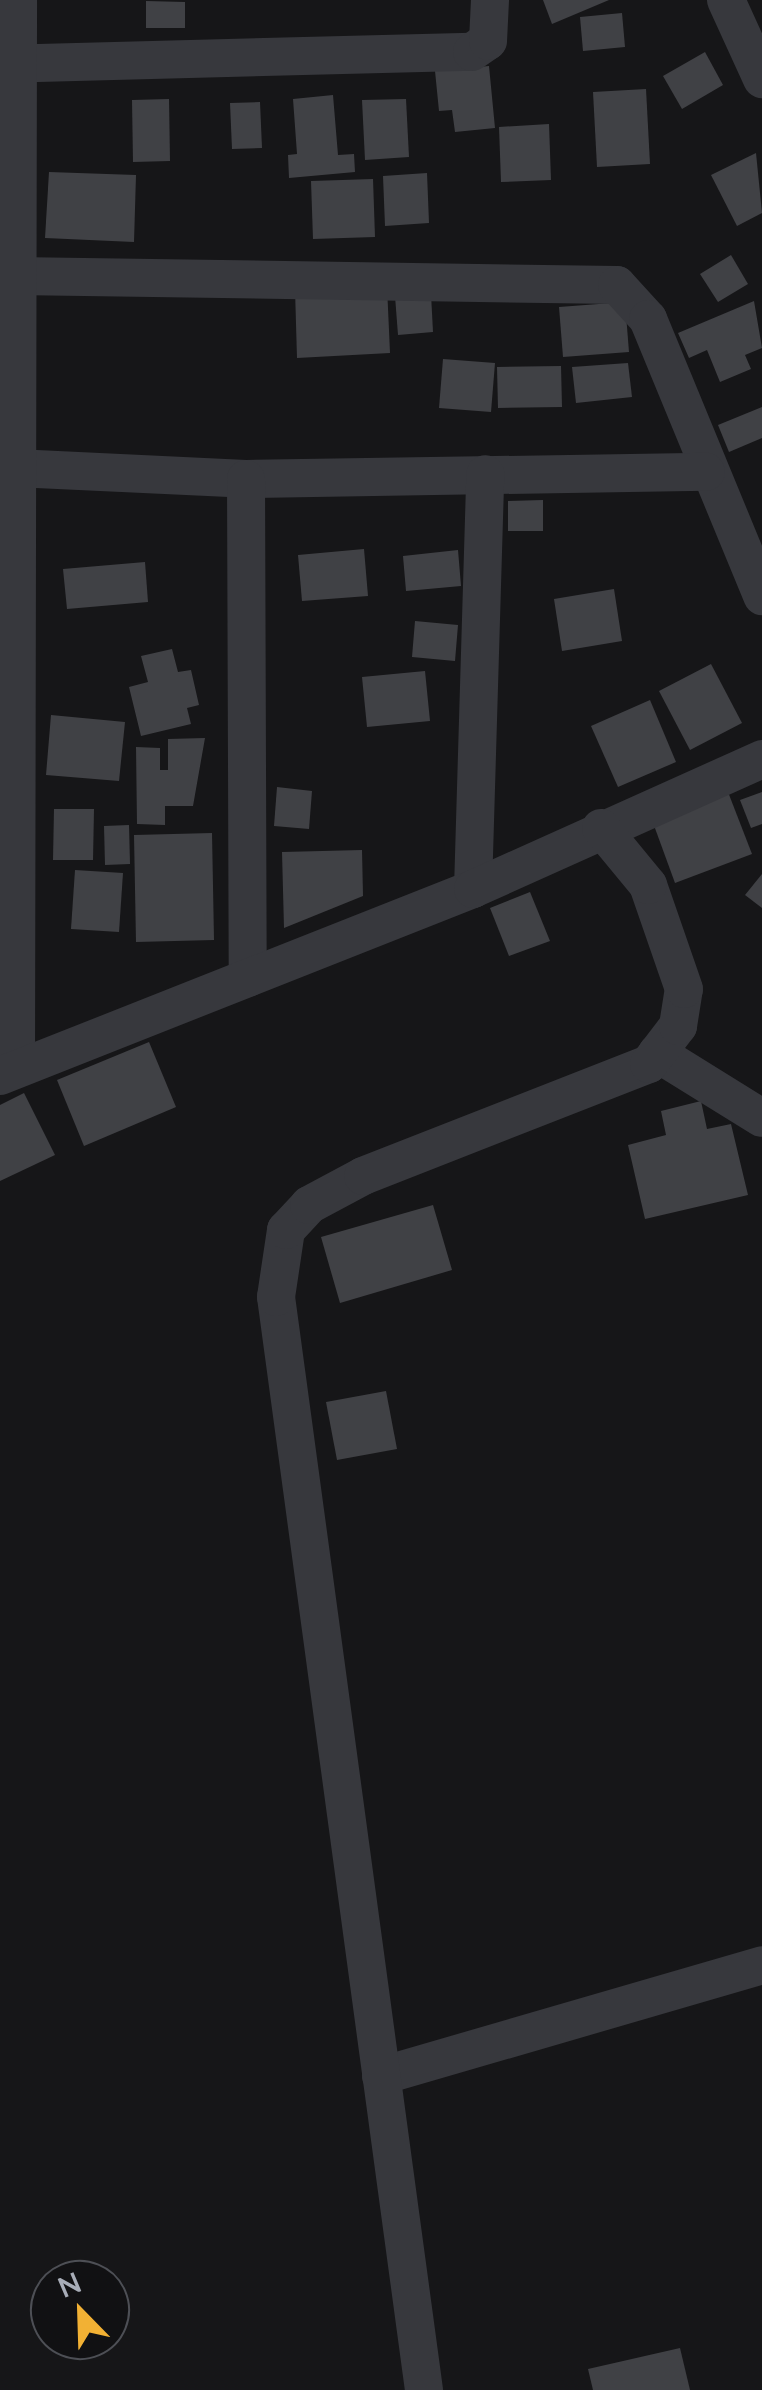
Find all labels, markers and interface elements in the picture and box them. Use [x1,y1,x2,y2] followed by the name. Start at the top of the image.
[30,2260,130,2360] north arrow
[52,2264,86,2304] text: N

